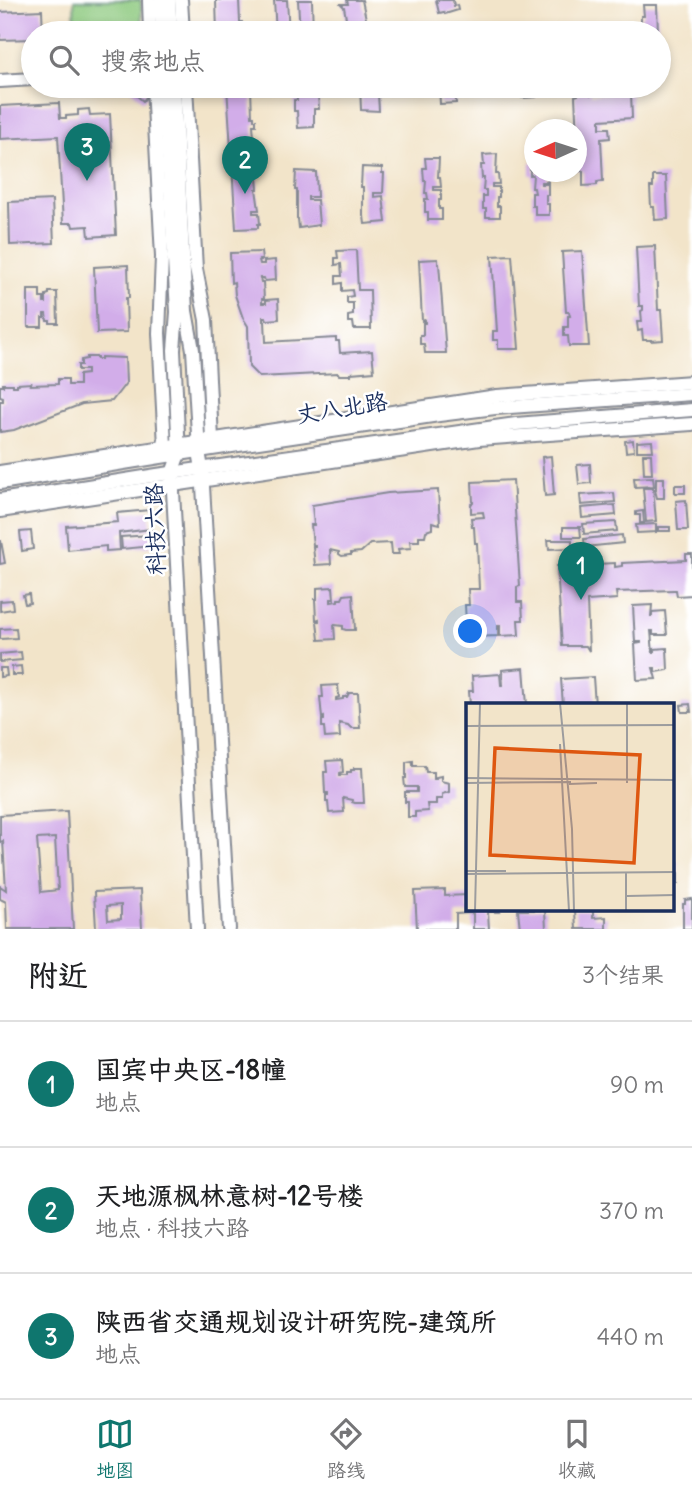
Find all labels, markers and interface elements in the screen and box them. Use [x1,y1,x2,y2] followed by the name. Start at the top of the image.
[21,21,671,98] search box
[45,41,83,79] icon: search
[101,44,205,77] text: 搜索地点
[524,119,587,182] north arrow
[64,123,110,181] pin: 3
[222,136,268,194] pin: 2
[294,386,390,429] street label: 丈八北路
[138,483,171,575] street label: 科技六路
[558,542,604,600] pin: 1
[453,614,487,648] your location
[466,703,674,912] inset map
[28,956,88,994] text: 附近
[582,960,664,989] text: 3个结果
[95,1053,286,1086] text: 国宾中央区-18幢
[46,1070,56,1099] text: 1
[610,1070,664,1099] text: 90 m
[95,1087,141,1116] text: 地点
[95,1179,363,1212] text: 天地源枫林意树-12号楼
[45,1196,57,1225] text: 2
[599,1196,664,1225] text: 370 m
[95,1213,249,1242] text: 地点 · 科技六路
[95,1305,496,1338] text: 陕西省交通规划设计研究院-建筑所
[44,1322,58,1351] text: 3
[597,1322,664,1351] text: 440 m
[95,1339,141,1368] text: 地点
[96,1415,134,1482] tab: 地图
[327,1415,365,1482] tab: 路线
[558,1415,596,1482] tab: 收藏

